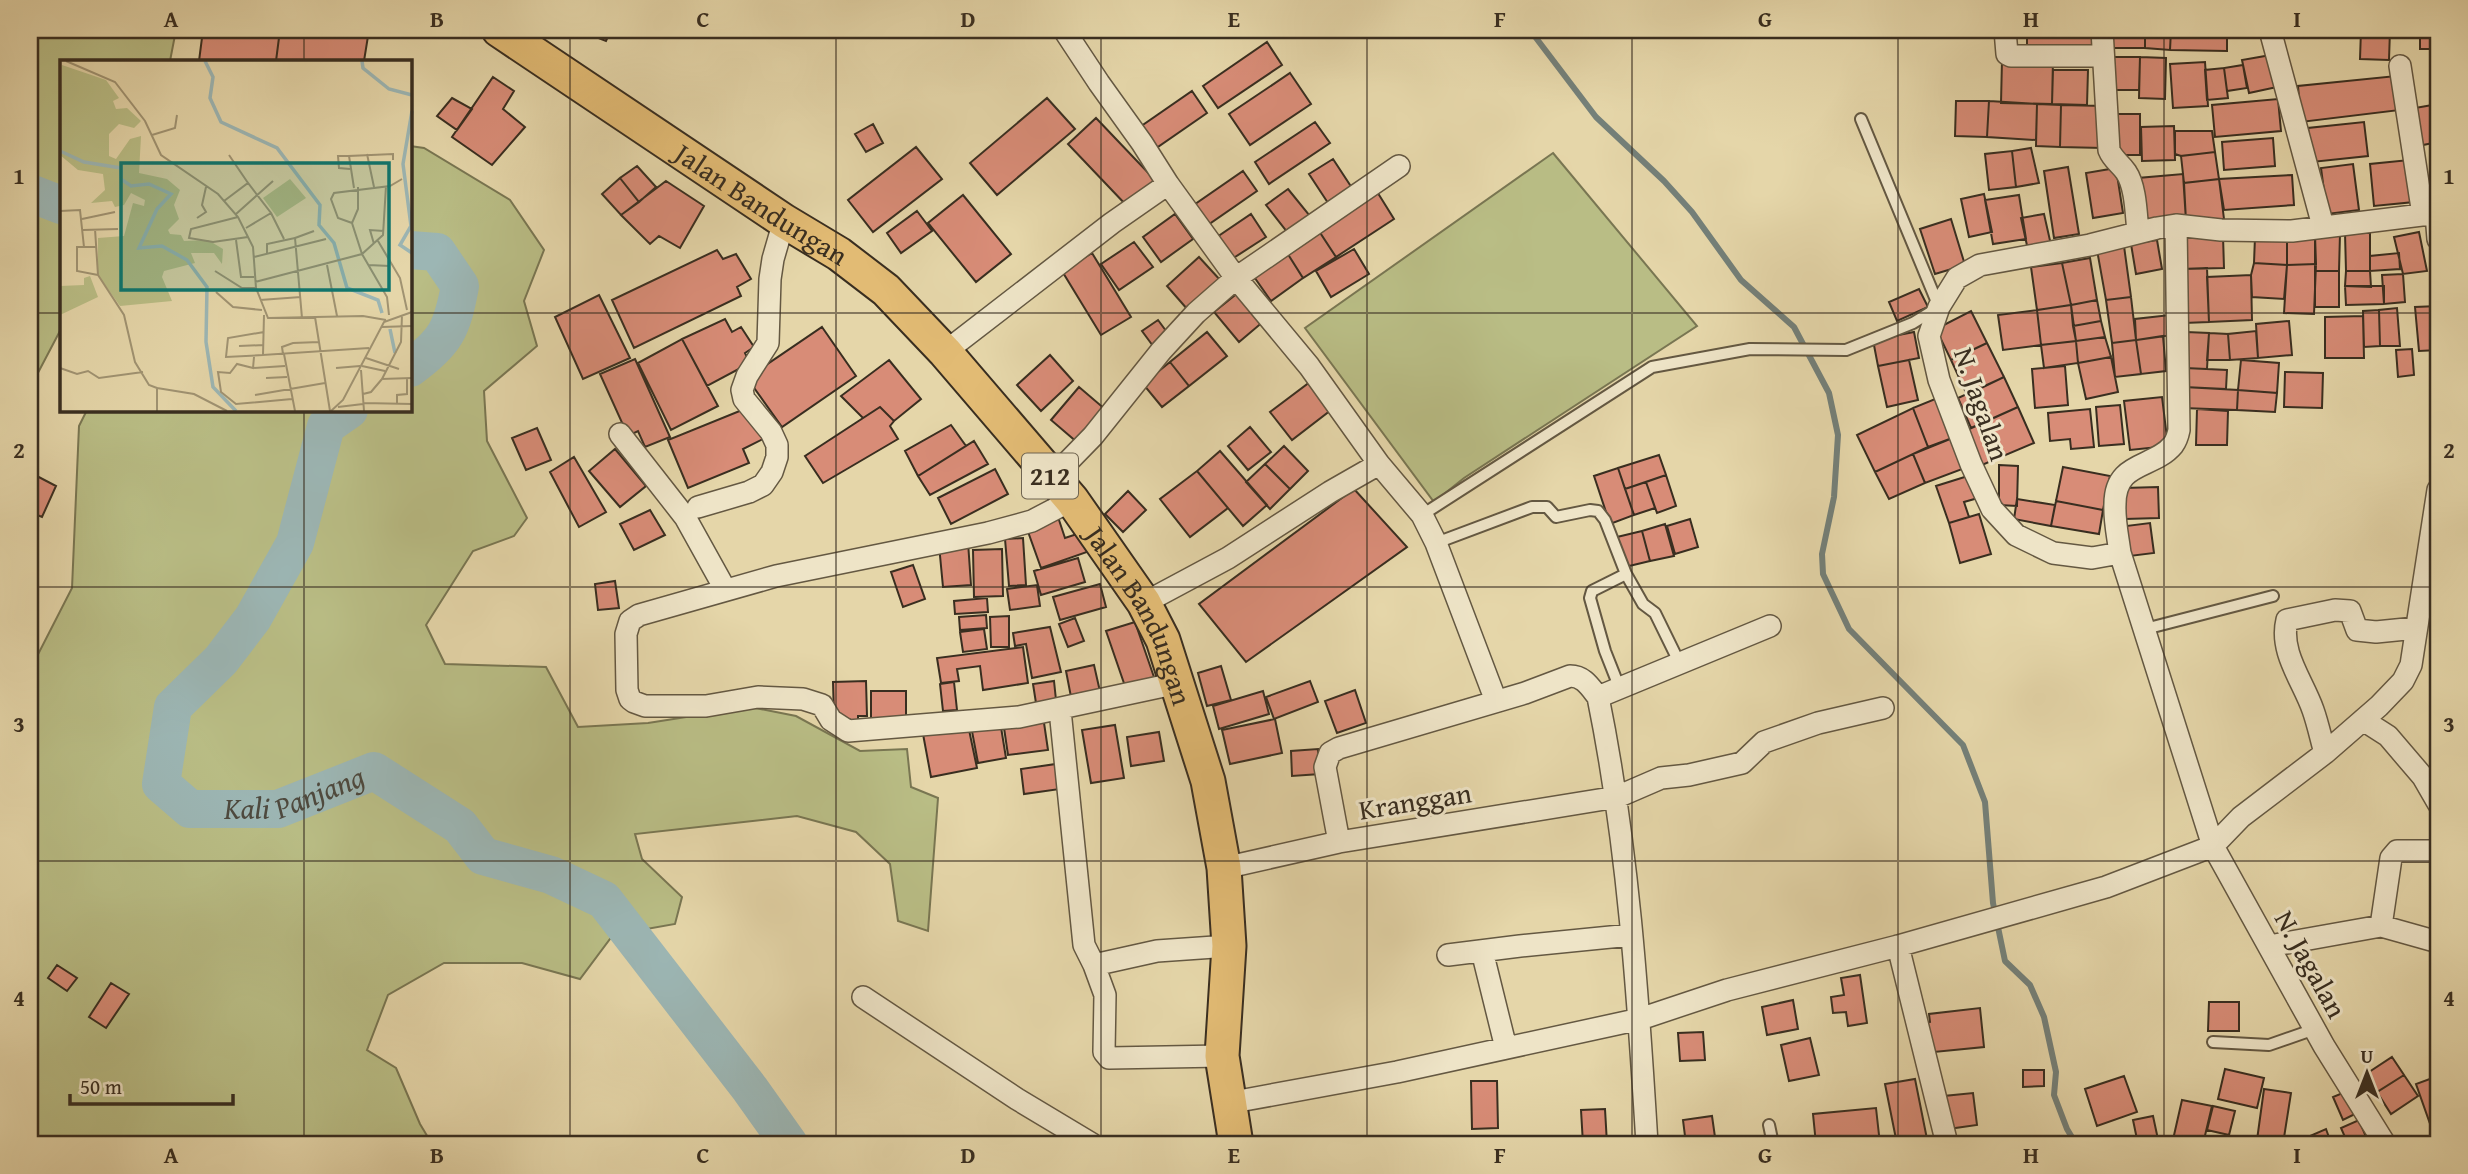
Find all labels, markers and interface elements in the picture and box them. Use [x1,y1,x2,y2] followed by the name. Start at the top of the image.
[164,2,179,35] text: A
[430,2,444,35] text: B
[696,2,710,35] text: C
[961,2,976,35] text: D
[1228,2,1240,35] text: E
[1494,2,1506,35] text: F
[1758,2,1772,35] text: G
[2023,2,2039,35] text: H
[2293,2,2301,35] text: I
[60,60,411,411] inset map
[665,131,856,275] street label: Jalan Bandungan
[13,159,25,192] text: 1
[2443,159,2455,192] text: 1
[1944,342,2021,466] street label: N. Jagalan
[13,433,25,466] text: 2
[2443,433,2455,466] text: 2
[1022,454,1078,498] road number: 212
[1074,515,1203,710] street label: Jalan Bandungan
[13,707,25,740] text: 3
[2443,707,2455,740] text: 3
[223,754,371,830] water label: Kali Panjang
[1356,771,1475,830] street label: Kranggan
[2265,903,2358,1025] street label: N. Jagalan
[13,981,25,1014] text: 4
[2443,981,2455,1014] text: 4
[2332,1038,2402,1108] north arrow
[2361,1042,2374,1070] text: U
[70,1062,233,1106] scale bar
[80,1071,122,1102] text: 50 m
[164,1138,179,1171] text: A
[430,1138,444,1171] text: B
[696,1138,710,1171] text: C
[961,1138,976,1171] text: D
[1228,1138,1240,1171] text: E
[1494,1138,1506,1171] text: F
[1758,1138,1772,1171] text: G
[2023,1138,2039,1171] text: H
[2293,1138,2301,1171] text: I

